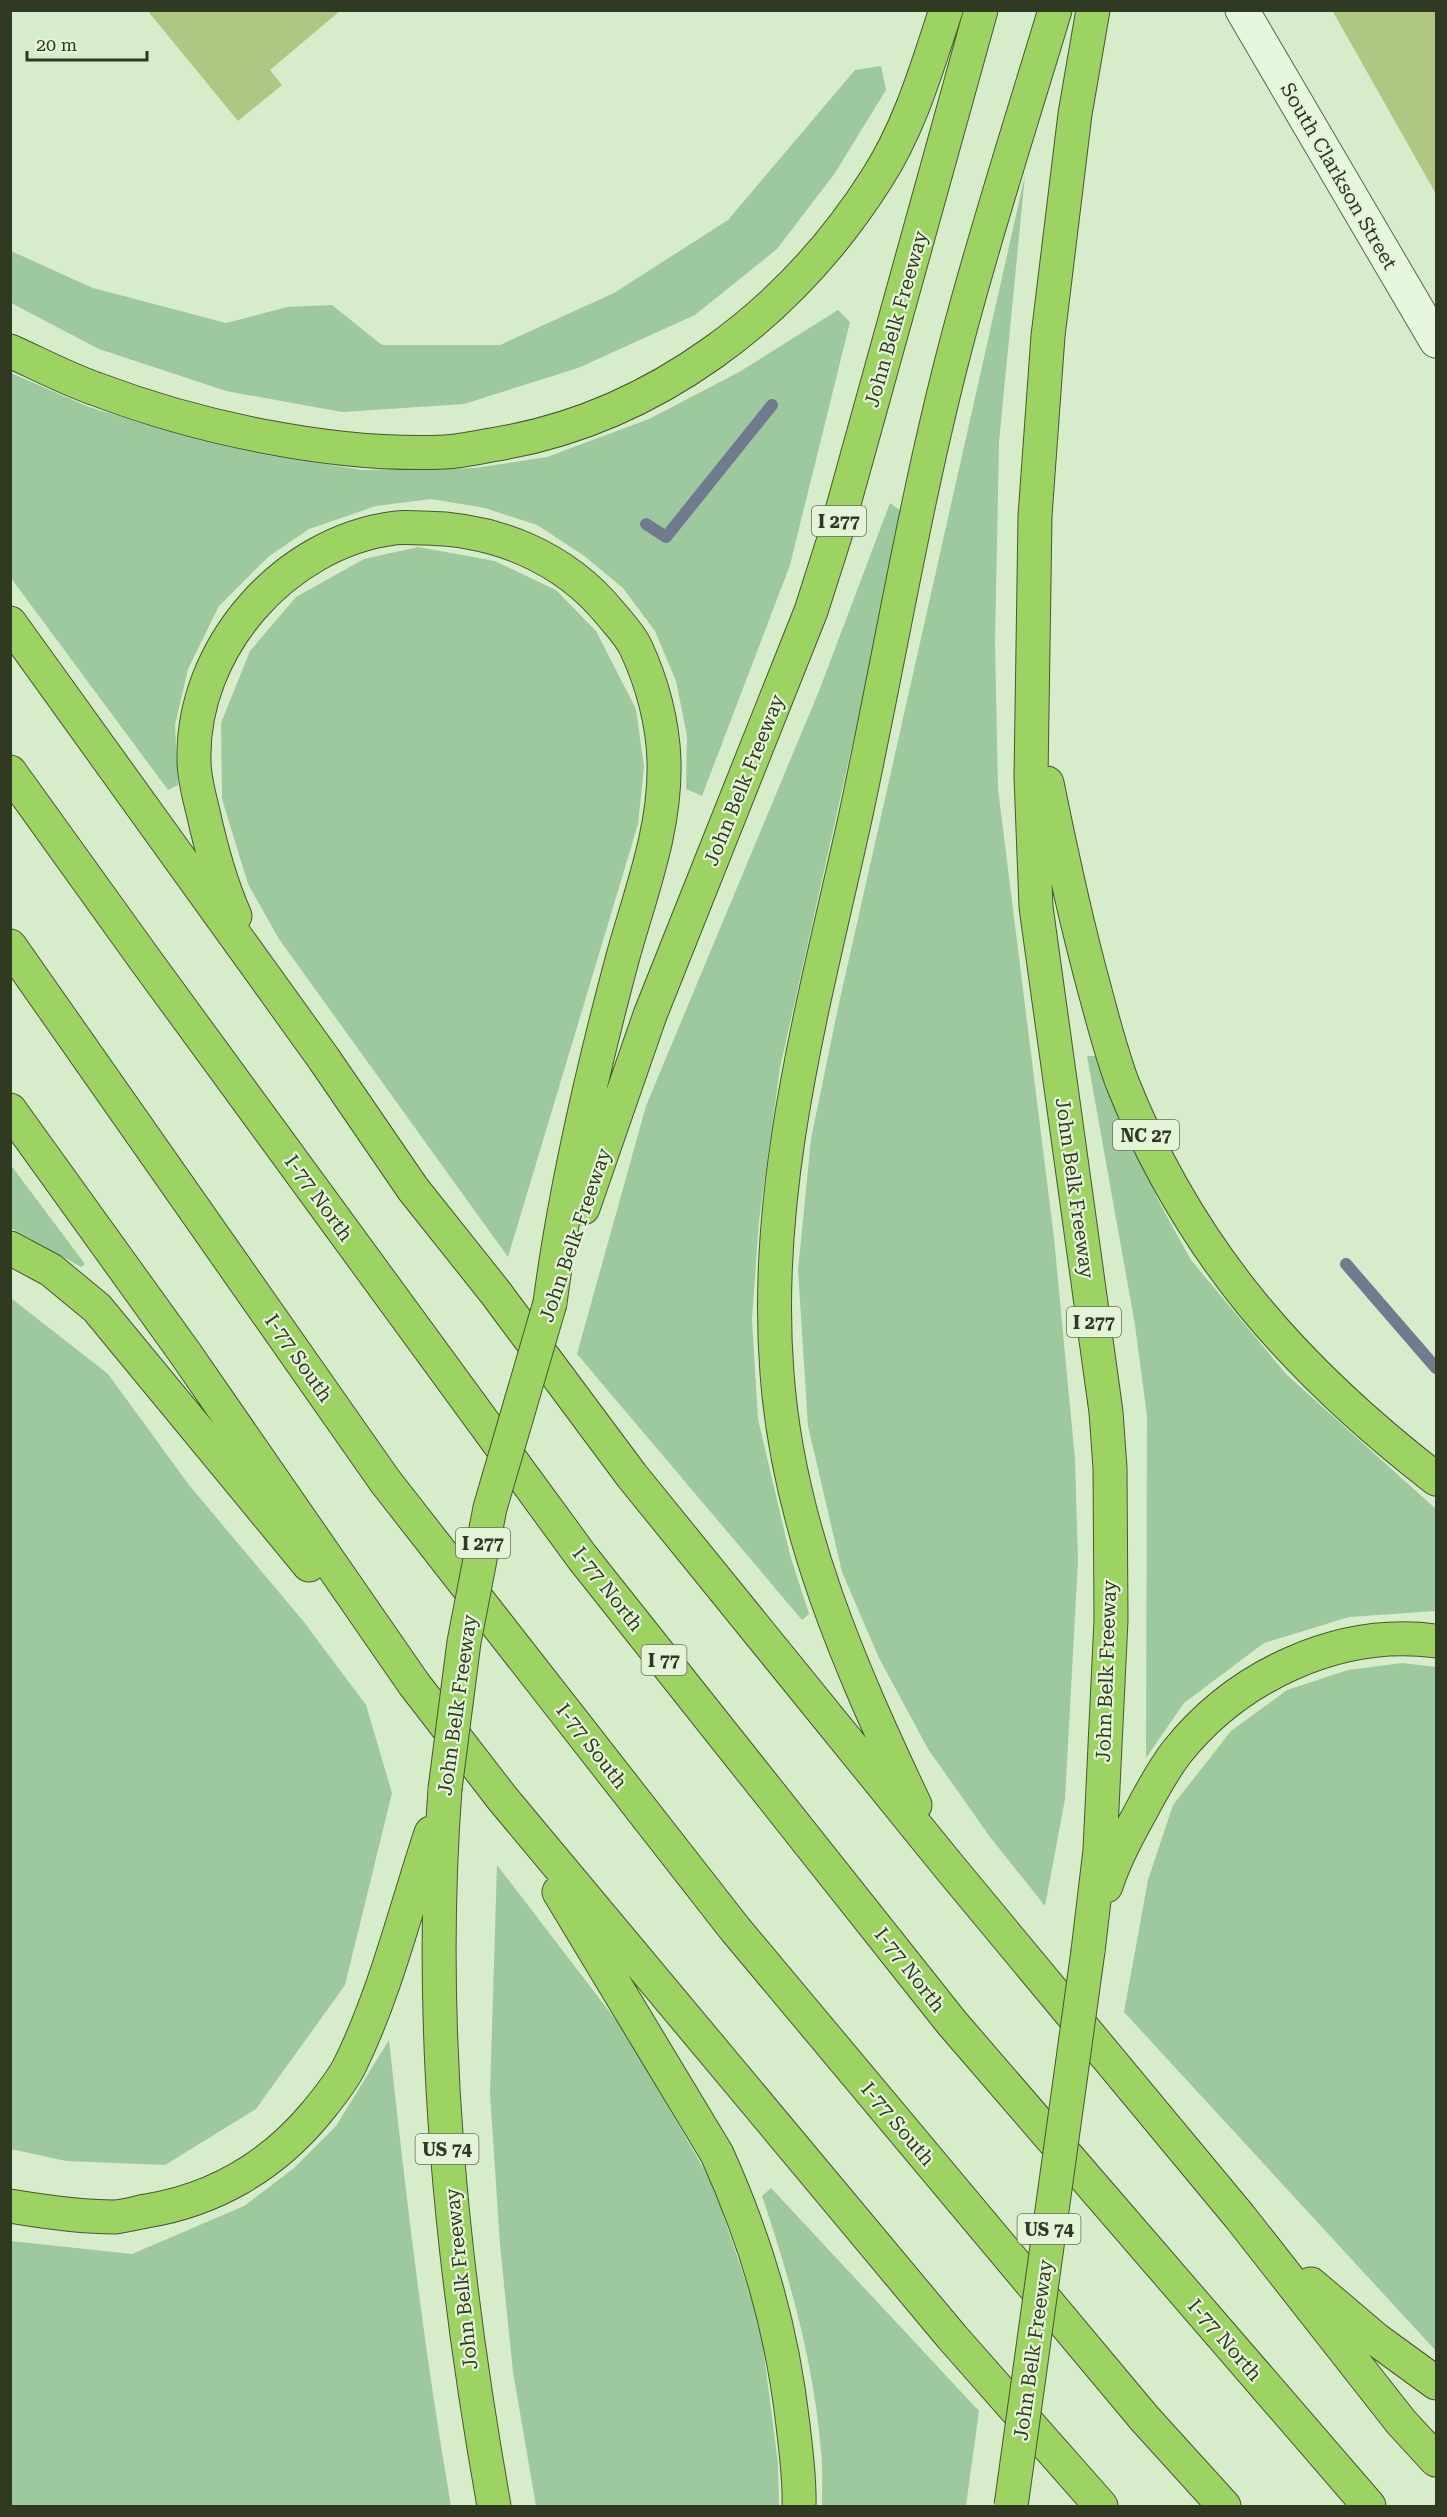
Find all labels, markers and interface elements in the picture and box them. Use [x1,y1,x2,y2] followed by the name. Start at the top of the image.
[27,24,147,62] scale bar
[36,34,77,55] text: 20 m
[1276,78,1403,274] street label: South Clarkson Street
[859,228,933,410] street label: John Belk Freeway
[812,506,866,536] road number: I 277
[699,691,789,869] street label: John Belk Freeway
[1050,1096,1100,1280] street label: John Belk Freeway
[1113,1120,1179,1150] road number: NC 27
[534,1145,616,1325] street label: John Belk Freeway
[280,1150,358,1246] street label: I-77 North
[1067,1307,1121,1337] road number: I 277
[260,1309,338,1407] street label: I-77 South
[456,1528,510,1558] road number: I 277
[568,1542,649,1636] street label: I-77 North
[1091,1579,1121,1763] street label: John Belk Freeway
[432,1613,482,1797] street label: John Belk Freeway
[642,1645,686,1675] road number: I 77
[551,1699,633,1794] street label: I-77 South
[870,1923,951,2017] street label: I-77 North
[856,2077,940,2171] street label: I-77 South
[416,2134,478,2164] road number: US 74
[440,2187,482,2371] street label: John Belk Freeway
[1018,2214,1080,2244] road number: US 74
[1008,2258,1058,2442] street label: John Belk Freeway
[1183,2294,1267,2386] street label: I-77 North

